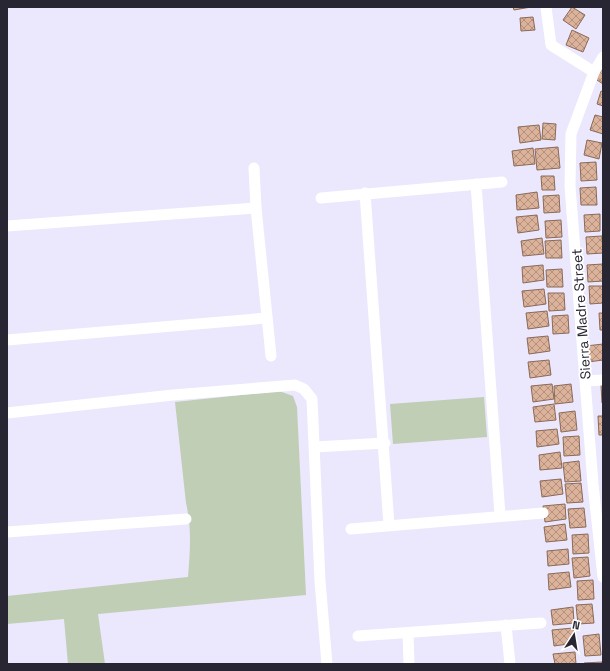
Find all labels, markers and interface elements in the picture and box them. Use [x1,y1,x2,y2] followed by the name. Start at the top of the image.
[567,248,595,380] street label: Sierra Madre Street
[554,615,594,655] north arrow
[571,618,581,633] text: N

